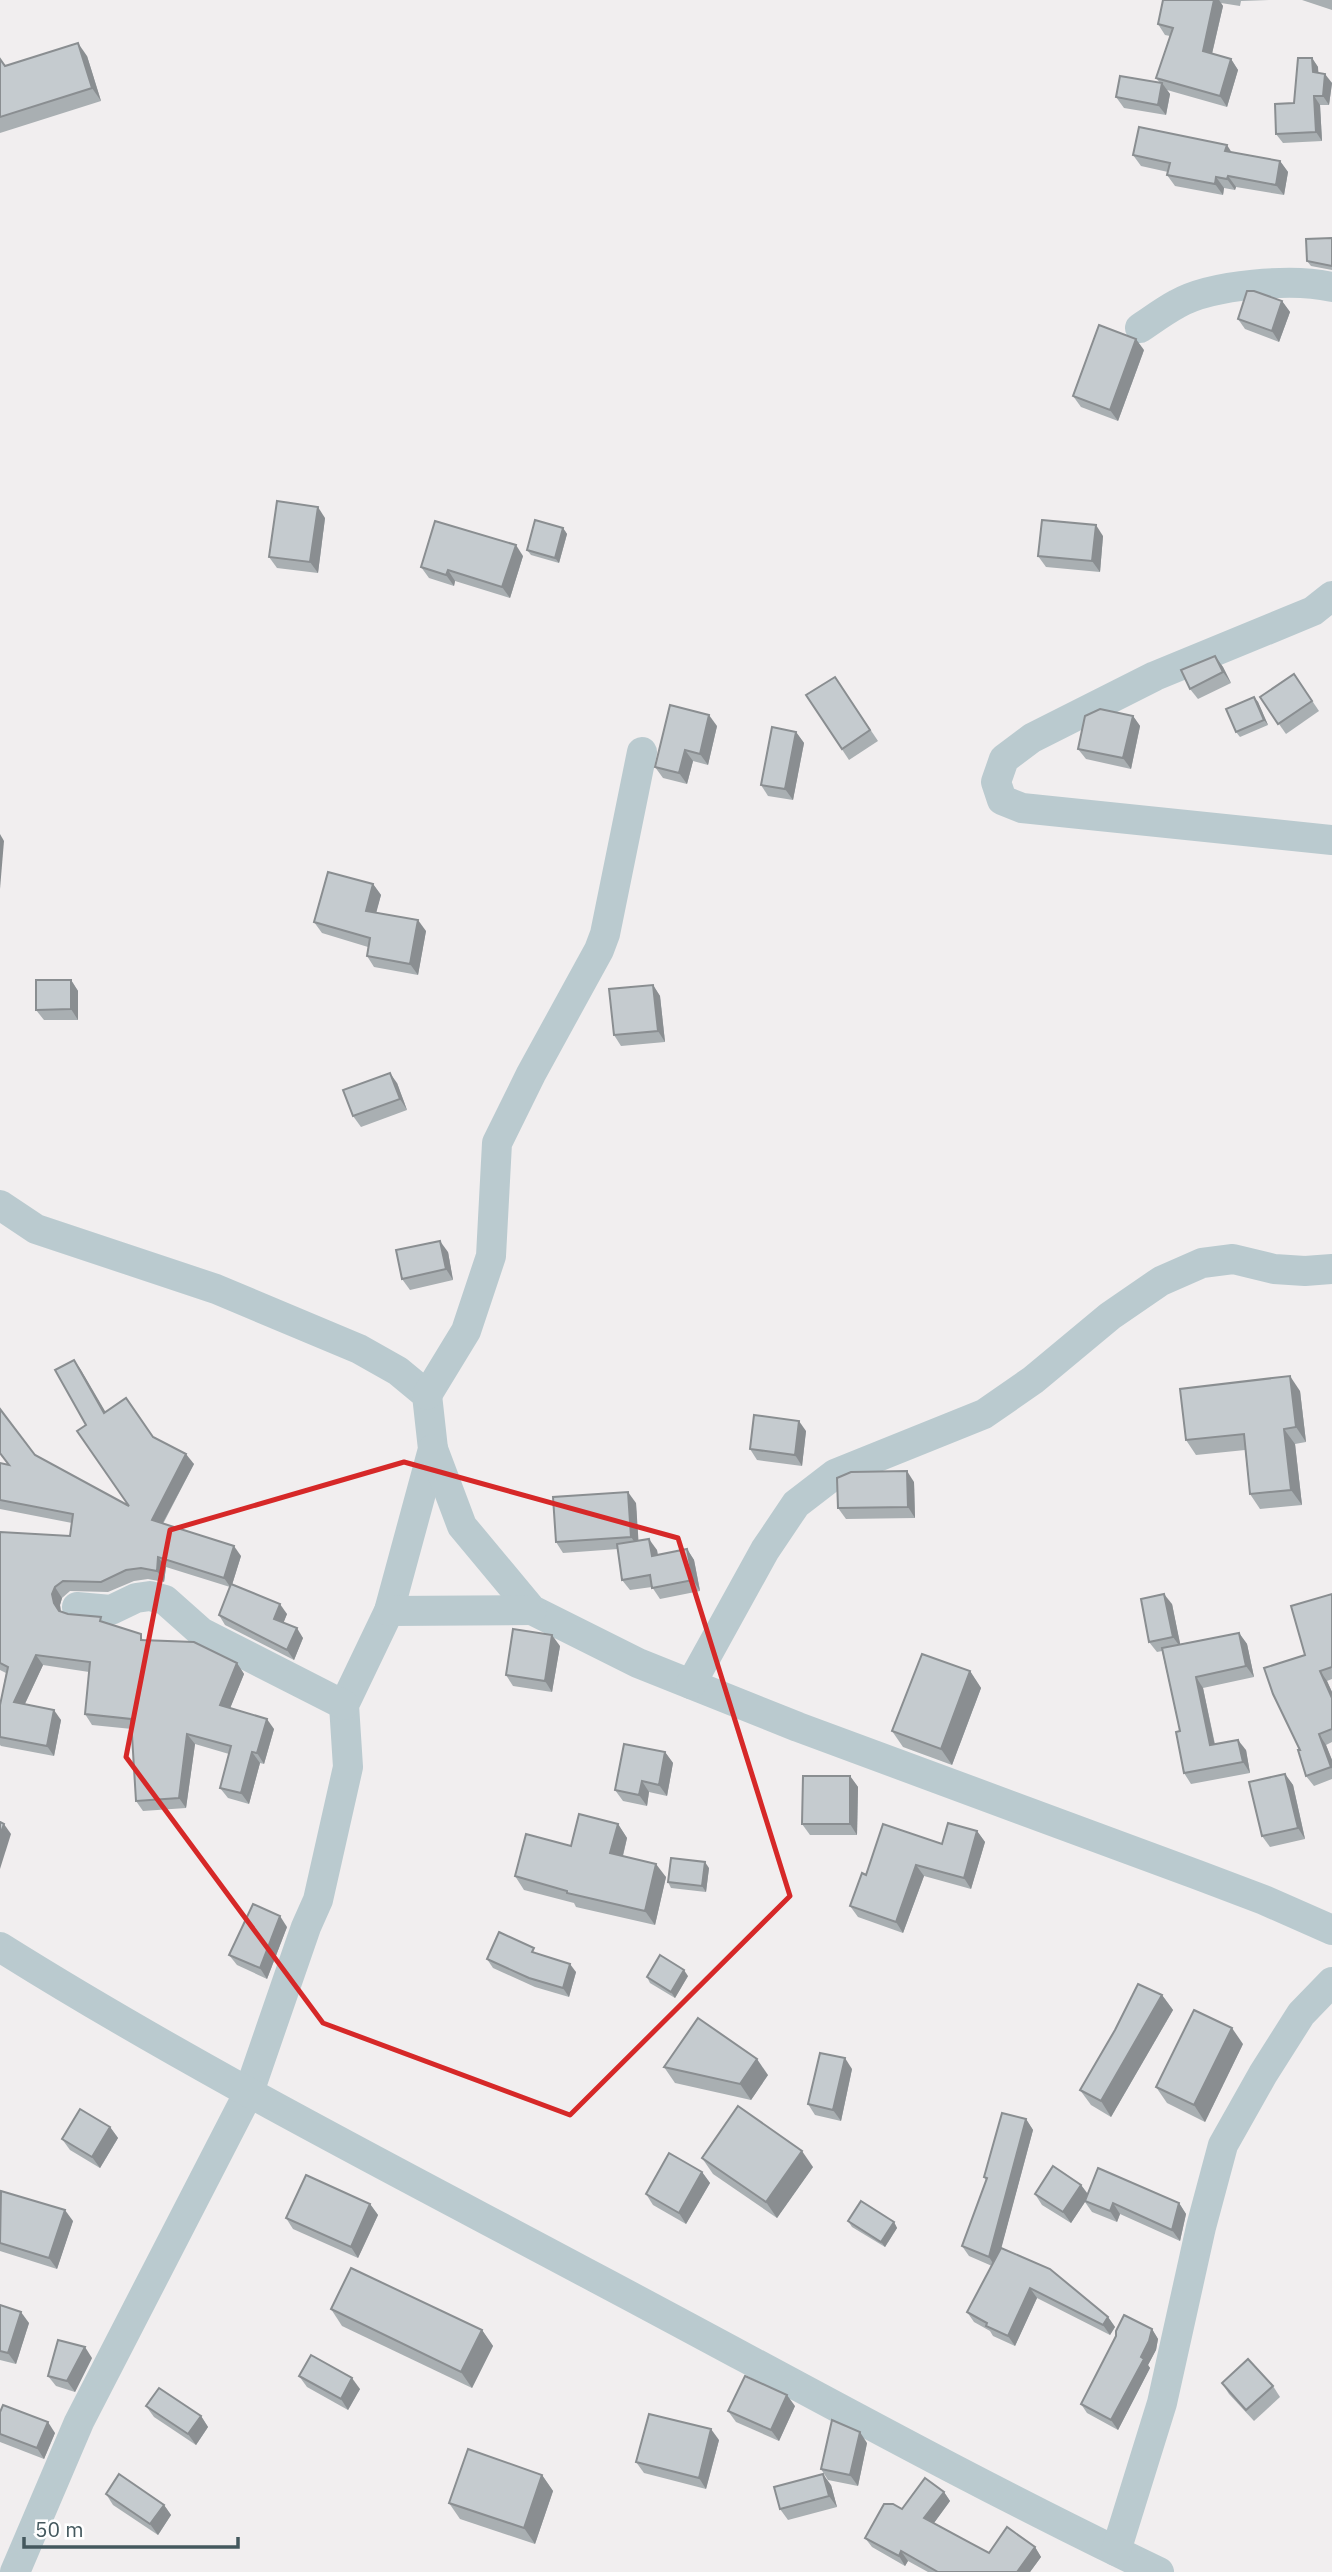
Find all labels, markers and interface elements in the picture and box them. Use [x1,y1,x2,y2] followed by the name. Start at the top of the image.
[24,2506,238,2550] scale bar
[35,2515,84,2543] text: 50 m

